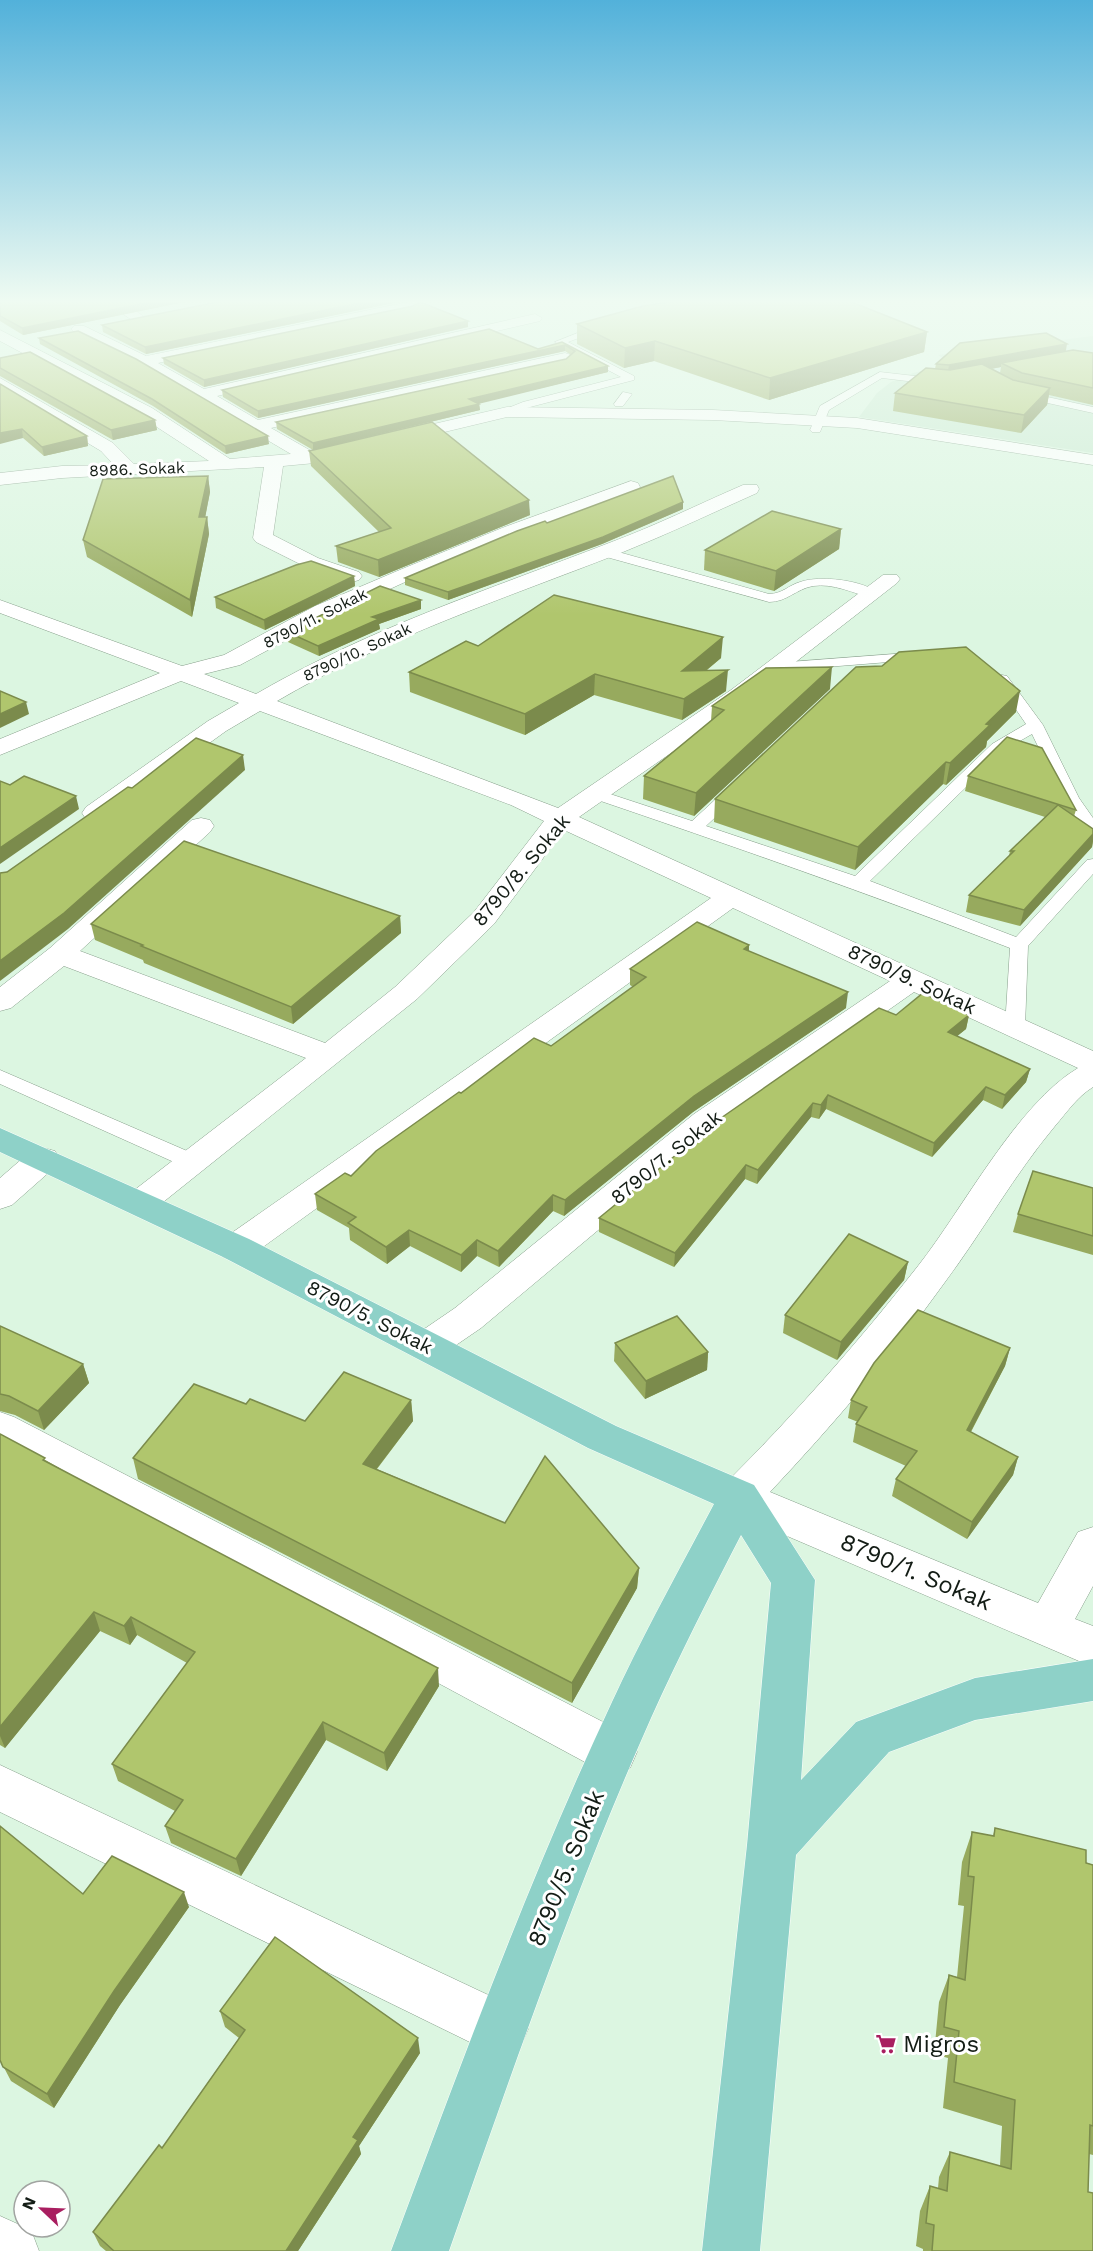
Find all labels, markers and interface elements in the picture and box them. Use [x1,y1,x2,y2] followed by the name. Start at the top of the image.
[89,458,185,480] street label: 8986. Sokak
[260,584,370,652] street label: 8790/11. Sokak
[300,619,414,685] street label: 8790/10. Sokak
[467,809,575,931] street label: 8790/8. Sokak
[844,939,980,1019] street label: 8790/9. Sokak
[606,1105,726,1209] street label: 8790/7. Sokak
[303,1275,437,1359] street label: 8790/5. Sokak
[836,1528,996,1617] street label: 8790/1. Sokak
[522,1785,610,1950] street label: 8790/5. Sokak
[903,2030,979,2058] place label: Migros
[874,2032,898,2056] supermarket icon: Migros
[12,2179,72,2239] north arrow
[18,2194,40,2213] text: N

